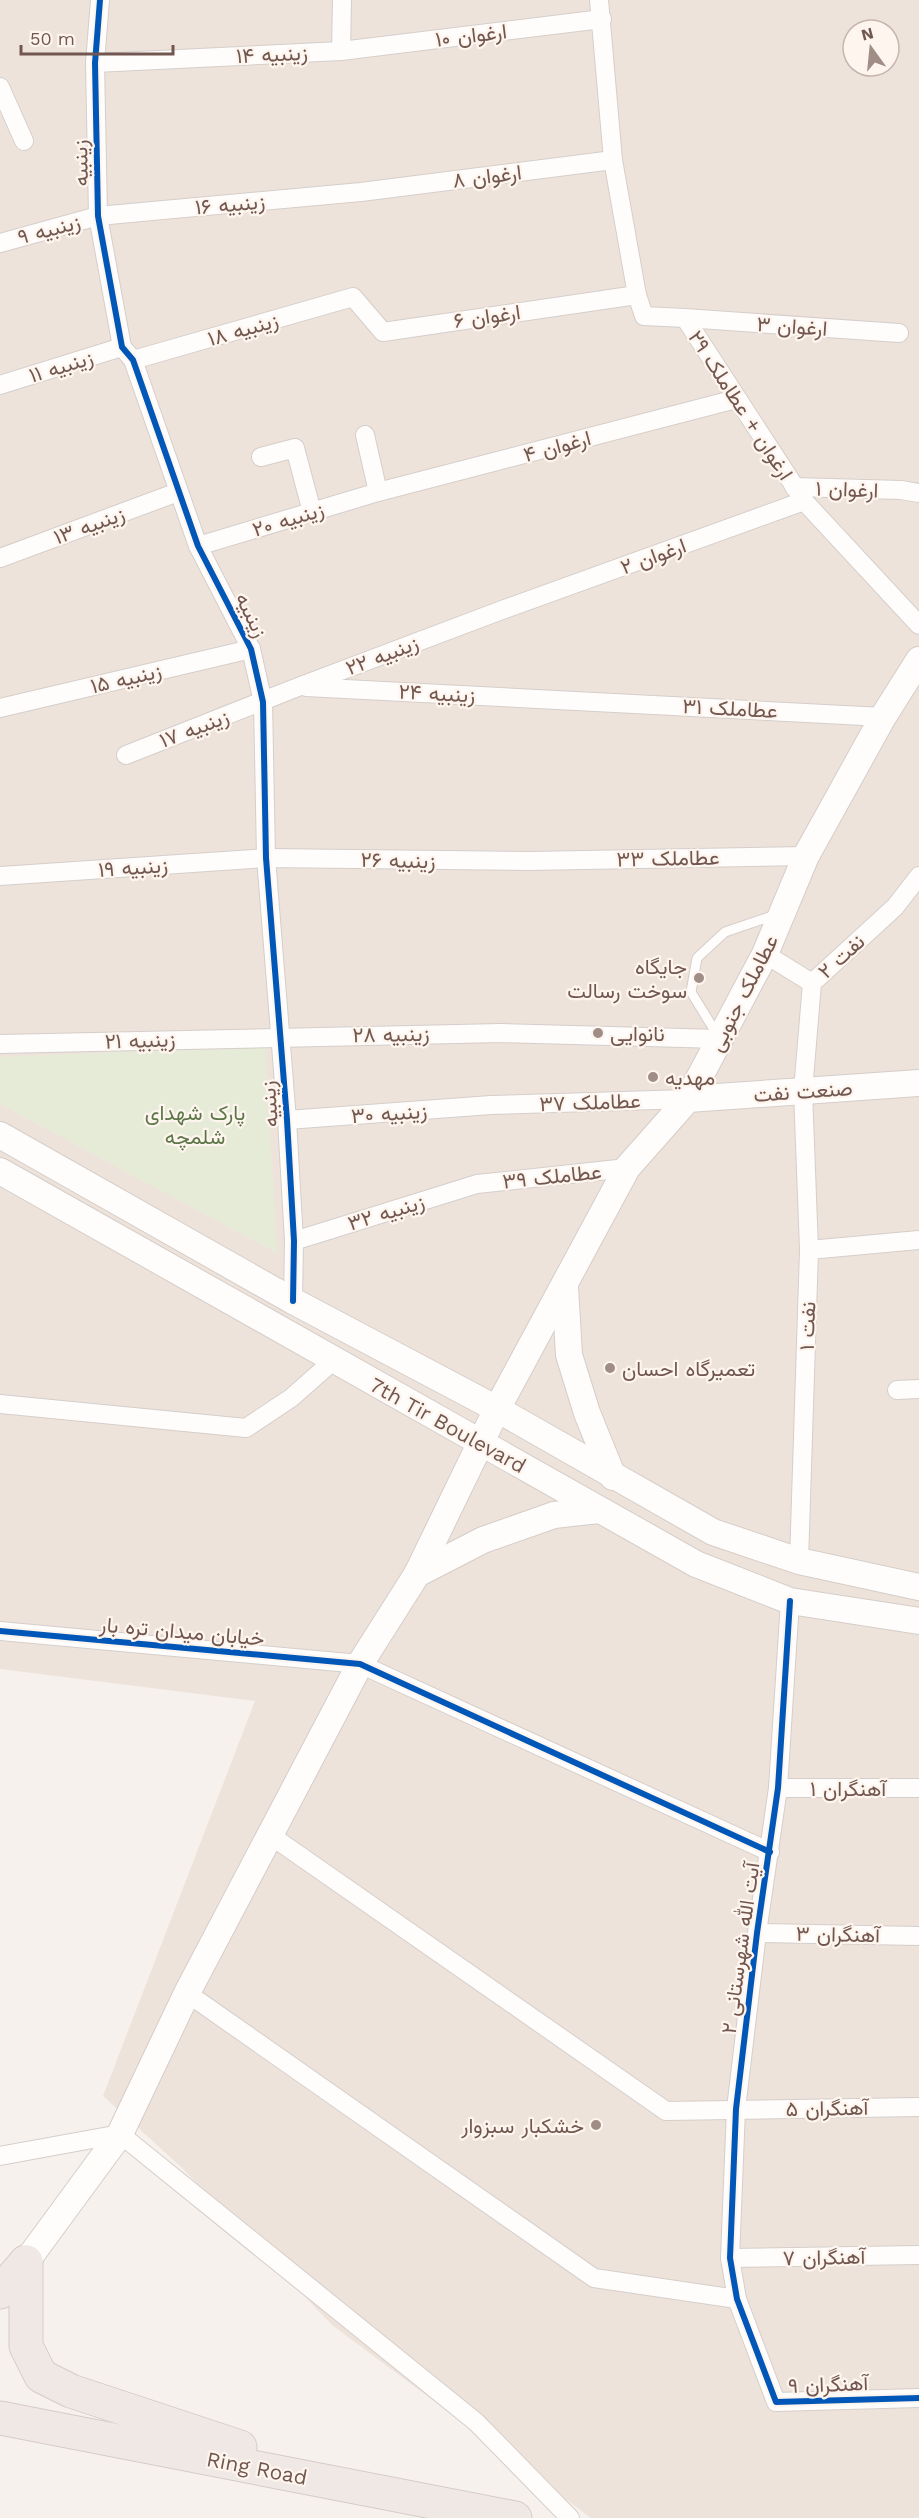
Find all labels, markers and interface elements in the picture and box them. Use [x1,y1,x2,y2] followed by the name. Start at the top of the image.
[21,18,172,56] scale bar
[434,18,508,53] street label: ارغوان ۱۰
[841,18,901,78] north arrow
[859,23,875,45] text: N
[30,28,75,49] text: 50 m
[235,40,309,69] street label: زینبیه ۱۴
[67,139,94,187] street label: زینبیه
[451,159,523,194] street label: ارغوان ۸
[194,188,266,221] street label: زینبیه ۱۶
[15,209,83,250] street label: زینبیه ۹
[452,299,522,334] street label: ارغوان ۶
[205,307,281,352] street label: زینبیه ۱۸
[756,311,828,342] street label: ارغوان ۳
[682,325,799,485] street label: ارغوان + عطاملک ۲۹
[26,344,96,389] street label: زینبیه ۱۱
[520,425,594,468] street label: ارغوان ۴
[815,475,879,504] street label: ارغوان ۱
[249,496,327,543] street label: زینبیه ۲۰
[50,501,128,550] street label: زینبیه ۱۳
[617,533,690,580] street label: ارغوان ۲
[230,589,273,642] street label: زینبیه
[342,630,422,681] street label: زینبیه ۲۲
[88,658,164,699] street label: زینبیه ۱۵
[398,679,476,708] street label: زینبیه ۲۴
[682,693,778,723] street label: عطاملک ۳۱
[156,703,233,754] street label: زینبیه ۱۷
[616,845,720,871] street label: عطاملک ۳۳
[360,847,436,874] street label: زینبیه ۲۶
[97,852,169,883] street label: زینبیه ۱۹
[813,929,869,983] street label: نفت ۲
[703,930,784,1056] street label: عطاملک جنوبی
[567,954,687,1004] place label: جایگاه سوخت رسالت
[692,971,706,985] marker: جایگاه سوخت رسالت
[352,1021,430,1048] street label: زینبیه ۲۸
[610,1021,665,1047] place label: نانوایی
[104,1026,176,1055] street label: زینبیه ۲۱
[591,1026,605,1040] marker: نانوایی
[665,1065,715,1091] place label: مهدیه
[646,1070,660,1084] marker: مهدیه
[753,1075,853,1107] street label: صنعت نفت
[255,1080,284,1128] street label: زینبیه
[539,1088,641,1116] street label: عطاملک ۳۷
[350,1098,428,1129] street label: زینبیه ۳۰
[145,1100,245,1151] park label: پارک شهدای شلمچه
[501,1158,603,1194] street label: عطاملک ۳۹
[345,1189,428,1236] street label: زینبیه ۳۲
[794,1301,820,1351] street label: نفت ۱
[622,1356,755,1382] place label: تعمیرگاه احسان
[603,1361,617,1375] marker: تعمیرگاه احسان
[365,1372,531,1478] street label: 7th Tir Boulevard
[98,1611,265,1652] street label: خیابان میدان تره بار
[810,1776,888,1802] street label: آهنگران ۱
[716,1858,766,2036] street label: آیت الله شهرستانی ۲
[796,1921,882,1948] street label: آهنگران ۳
[785,2095,871,2122] street label: آهنگران ۵
[460,2113,584,2139] place label: خشکبار سبزوار
[589,2118,603,2132] marker: خشکبار سبزوار
[783,2244,868,2271] street label: آهنگران ۷
[787,2370,871,2399] street label: آهنگران ۹
[205,2446,309,2490] street label: Ring Road

